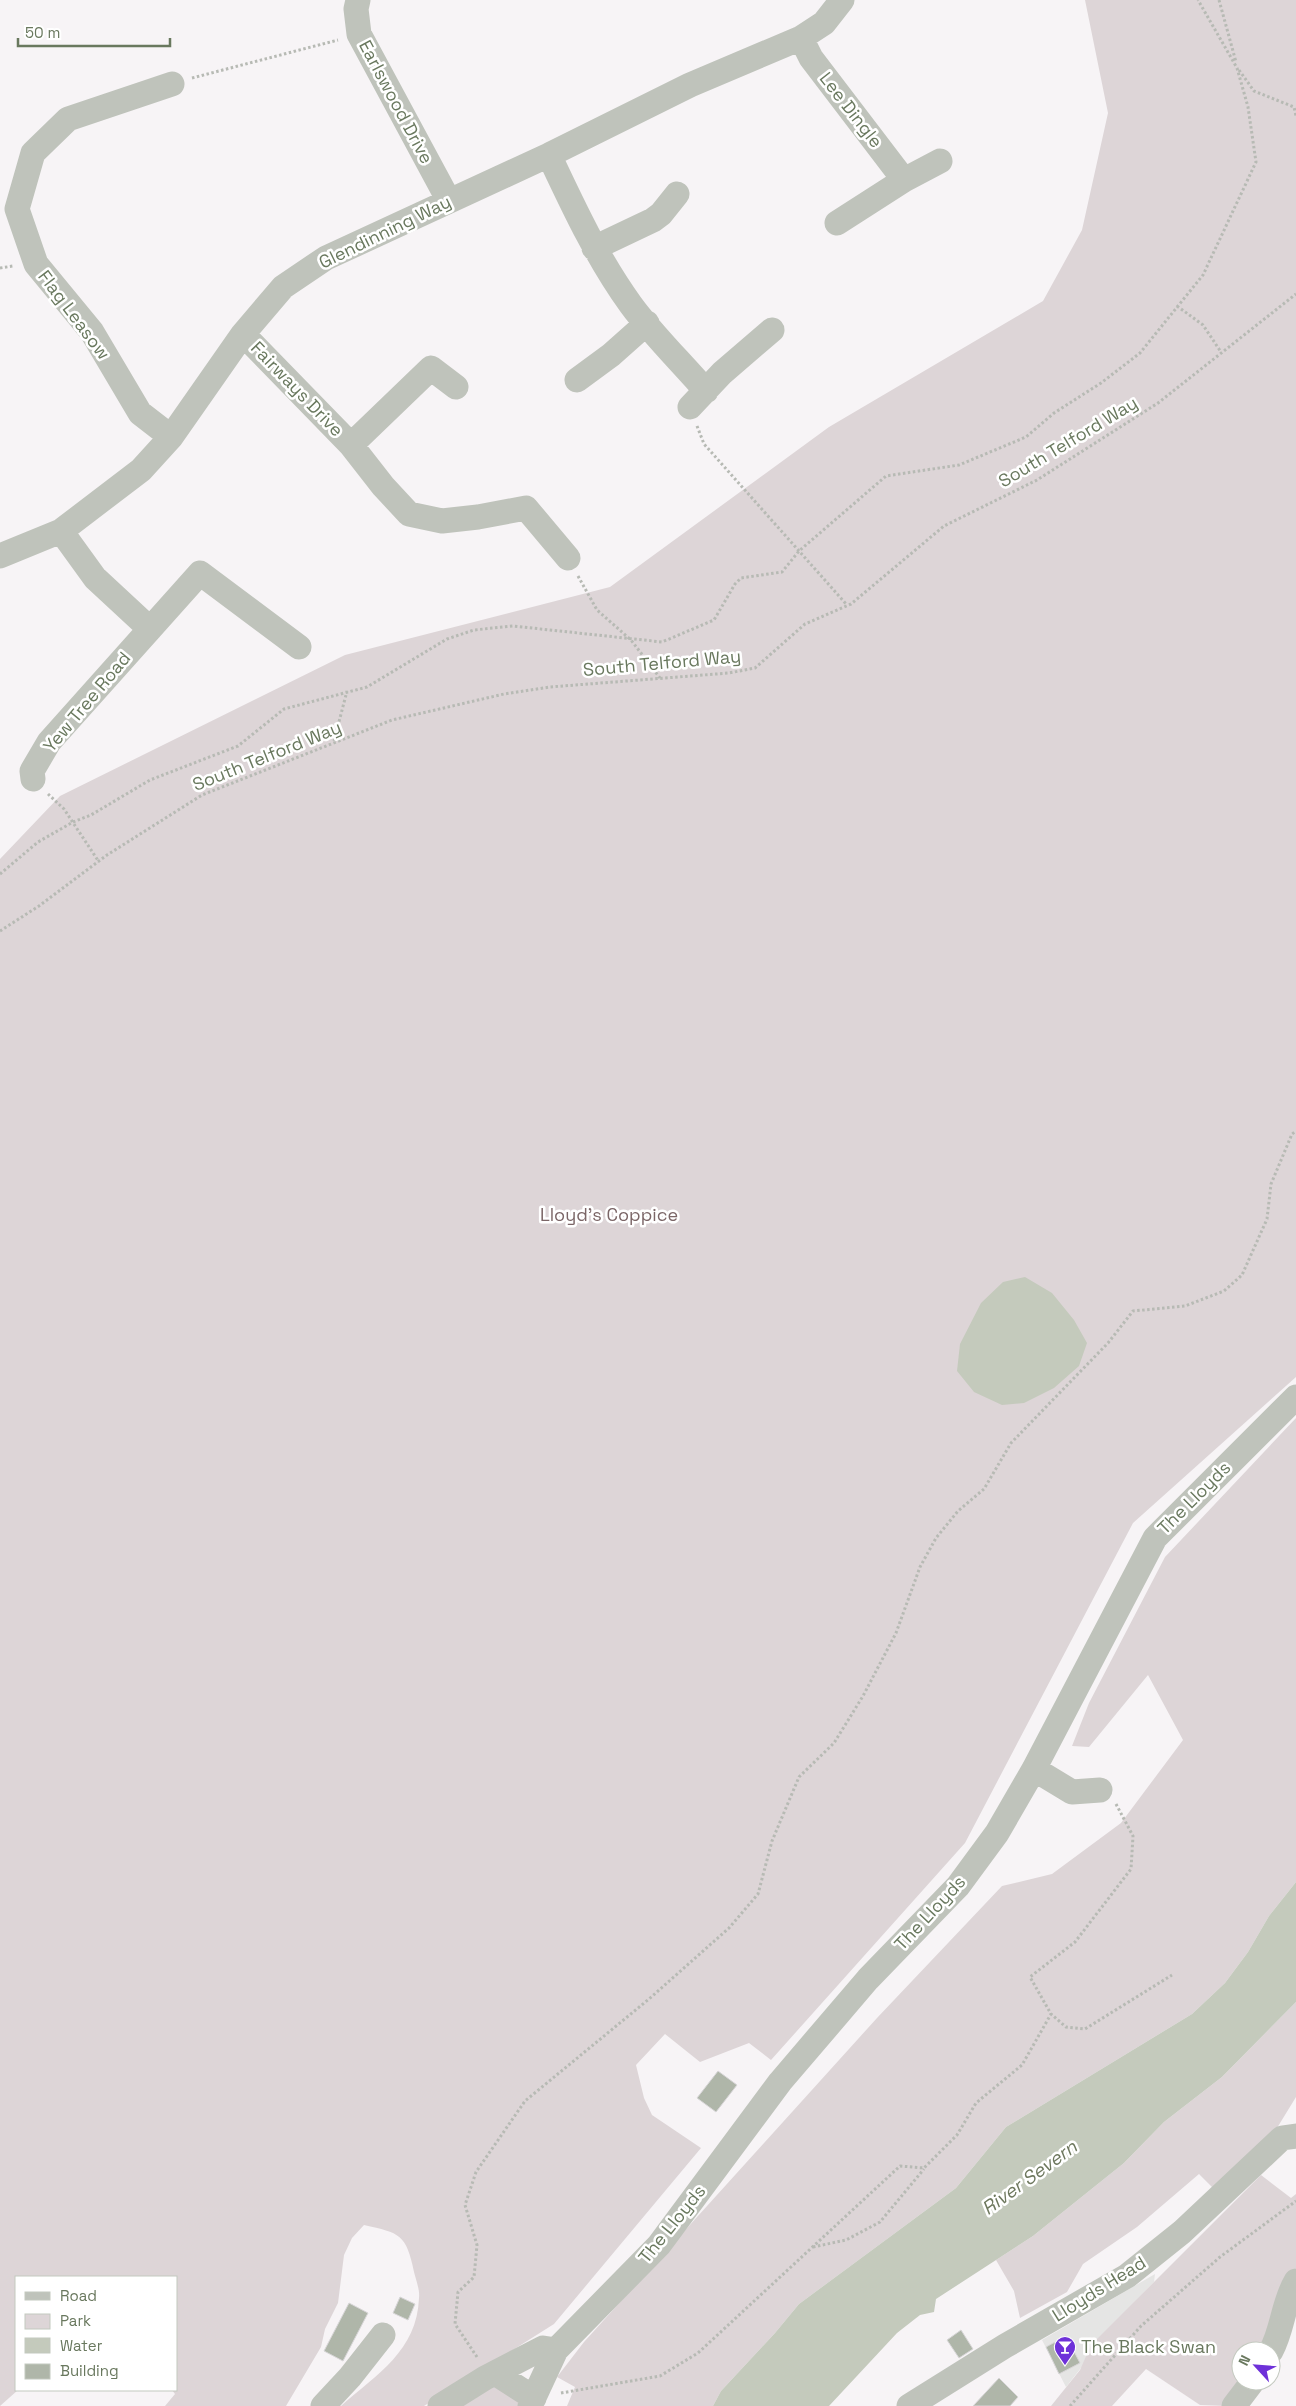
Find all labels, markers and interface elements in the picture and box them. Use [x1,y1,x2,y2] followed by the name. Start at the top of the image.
[18,15,170,47] scale bar
[25,23,60,42] text: 50 m
[354,36,439,168] street label: Earlswood Drive
[815,67,888,152] street label: Lee Dingle
[315,190,455,274] street label: Glendinning Way
[33,265,115,364] street label: Flag Leasow
[246,336,349,441] street label: Fairways Drive
[994,391,1142,492] street label: South Telford Way
[582,644,742,681] street label: South Telford Way
[38,647,135,757] street label: Yew Tree Road
[189,715,345,796] street label: South Telford Way
[540,1203,678,1226] park label: Lloyd's Coppice
[1152,1456,1235,1539] street label: The Lloyds
[889,1870,970,1955] street label: The Lloyds
[977,2134,1082,2220] water label: River Severn
[633,2180,710,2268] street label: The Lloyds
[1048,2251,1150,2326] street label: Lloyds Head
[15,2276,178,2391] legend
[60,2286,97,2305] text: Road
[60,2311,91,2330] text: Park
[1053,2335,1077,2366] bar icon: The Black Swan
[1081,2335,1216,2358] place label: The Black Swan
[60,2336,103,2355] text: Water
[1231,2341,1281,2391] north arrow
[1234,2352,1254,2368] text: N
[60,2361,119,2380] text: Building

